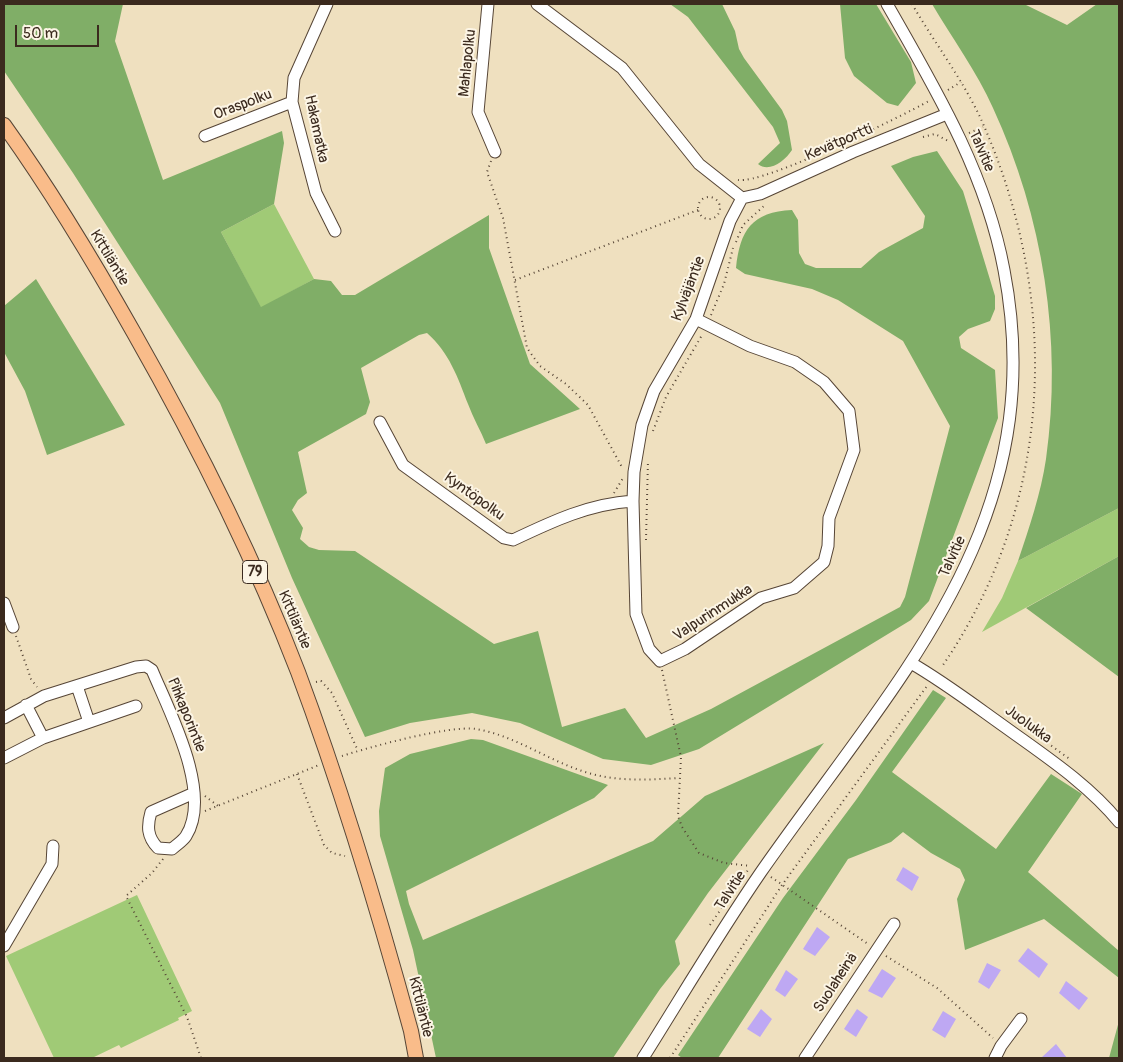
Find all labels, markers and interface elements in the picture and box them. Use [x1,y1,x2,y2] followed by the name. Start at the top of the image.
[18,15,101,47] scale bar
[23,24,58,43] text: 50 m
[456,28,480,98] street label: Mahlapolku
[211,86,275,124] street label: Oraspolku
[300,93,332,165] street label: Hakamatka
[803,121,875,165] street label: Kevätportti
[964,127,998,175] street label: Talvitie
[85,227,133,289] street label: Kittiläntie
[668,254,710,324] street label: Kylväjäntie
[440,469,508,525] street label: Kyntöpolku
[936,533,970,581] street label: Talvitie
[242,560,268,584] road number: 79
[670,581,756,645] street label: Valpurinmukka
[274,588,314,652] street label: Kittiläntie
[163,675,209,755] street label: Pihkaporintie
[1001,702,1055,748] street label: Juolukka
[712,868,750,914] street label: Talvitie
[810,950,862,1016] street label: Suolaheinä
[404,975,436,1039] street label: Kittiläntie

